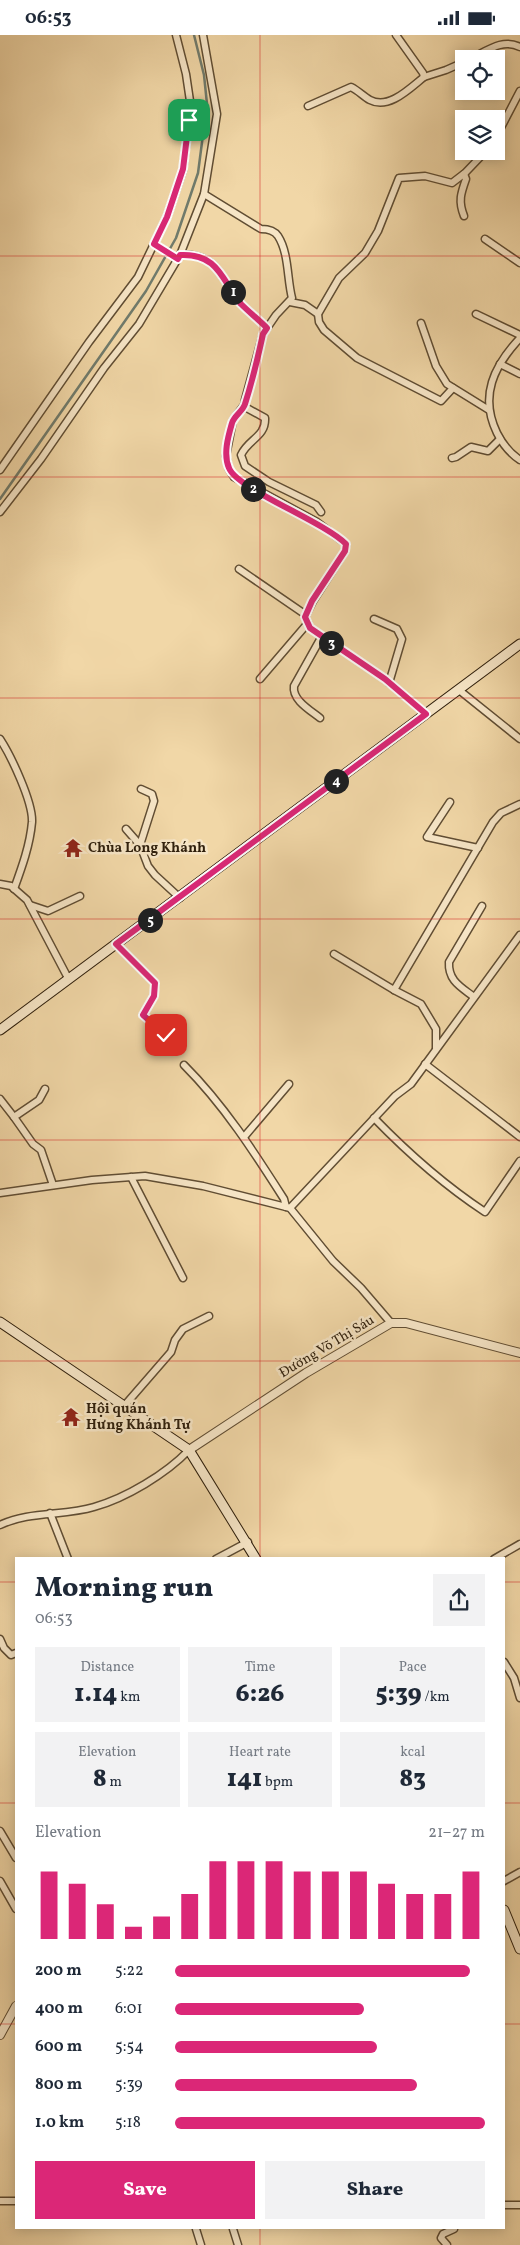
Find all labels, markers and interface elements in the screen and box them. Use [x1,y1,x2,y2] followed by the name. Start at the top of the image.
[25,5,71,31] text: 06:53
[455,50,505,160] map controls
[455,50,505,100] button: locate
[168,99,210,141] pin
[175,106,203,134] icon: arrive
[455,110,505,160] button: layers
[220,279,246,305] pin: 1
[231,283,236,302] text: 1
[240,477,266,501] pin: 2
[250,480,257,499] text: 2
[318,631,344,655] pin: 3
[328,634,335,653] text: 3
[324,769,348,793] pin: 4
[332,772,341,791] text: 4
[62,837,84,859] temple icon: Chùa Long Khánh
[88,839,206,858] place label: Chùa Long Khánh
[138,907,162,933] pin: 5
[147,911,154,930] text: 5
[145,1014,187,1056] pin
[152,1021,180,1049] icon: check
[276,1311,378,1383] street label: Đường Võ Thị Sáu
[86,1400,191,1435] place label: Hội quán Hưng Khánh Tự
[60,1406,82,1428] temple icon: Hội quán Hưng Khánh Tự
[35,1569,213,1608] text: Morning run
[433,1574,485,1626] button: share
[35,1608,73,1630] text: 06:53
[81,1658,134,1677] text: Distance
[245,1658,275,1677] text: Time
[399,1658,427,1677] text: Pace
[74,1677,117,1712] text: 1.14
[236,1677,284,1712] text: 6:26
[376,1677,422,1712] text: 5:39
[117,1688,140,1707] text: km
[422,1688,450,1707] text: /km
[78,1743,136,1762] text: Elevation
[229,1743,291,1762] text: Heart rate
[400,1743,425,1762] text: kcal
[93,1762,107,1797] text: 8
[227,1762,262,1797] text: 141
[399,1762,426,1797] text: 83
[107,1773,122,1792] text: m
[262,1773,293,1792] text: bpm
[35,1822,102,1844] text: Elevation
[428,1822,485,1844] text: 21–27 m
[35,1960,82,1982] text: 200 m
[115,1960,144,1982] text: 5:22
[35,1998,83,2020] text: 400 m
[115,1998,143,2020] text: 6:01
[35,2036,82,2058] text: 600 m
[115,2036,144,2058] text: 5:54
[35,2074,82,2096] text: 800 m
[115,2074,143,2096] text: 5:39
[35,2112,84,2134] text: 1.0 km
[115,2112,141,2134] text: 5:18
[35,2161,255,2219] button: Save
[265,2161,485,2219] button: Share

